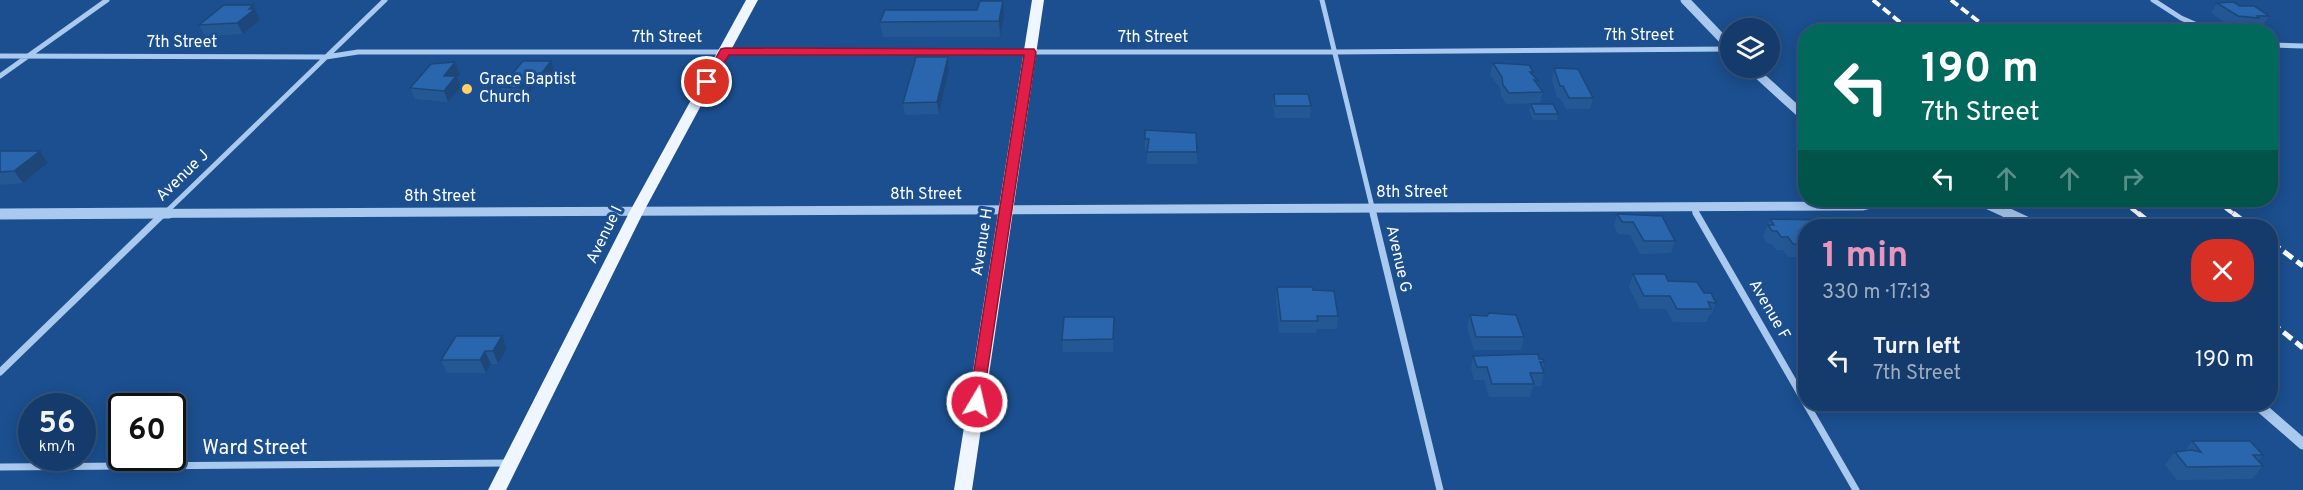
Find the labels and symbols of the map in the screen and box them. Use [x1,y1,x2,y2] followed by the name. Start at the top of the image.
[1604,26,1674,46] street label: 7th Street
[632,28,702,48] street label: 7th Street
[1118,28,1188,48] street label: 7th Street
[147,33,217,53] street label: 7th Street
[681,56,732,107] pin
[479,70,576,108] place label: Grace Baptist Church
[460,82,474,96] marker: Grace Baptist Church
[152,146,214,206] street label: Avenue J
[1376,183,1448,203] street label: 8th Street
[890,185,962,205] street label: 8th Street
[404,187,476,207] street label: 8th Street
[582,203,628,267] street label: Avenue I
[968,207,998,277] street label: Avenue H
[1381,223,1415,295] street label: Avenue G
[1744,276,1794,344] street label: Avenue F
[945,370,1009,434] position arrow
[108,393,186,471] speed limit sign: 60
[202,436,308,462] street label: Ward Street

